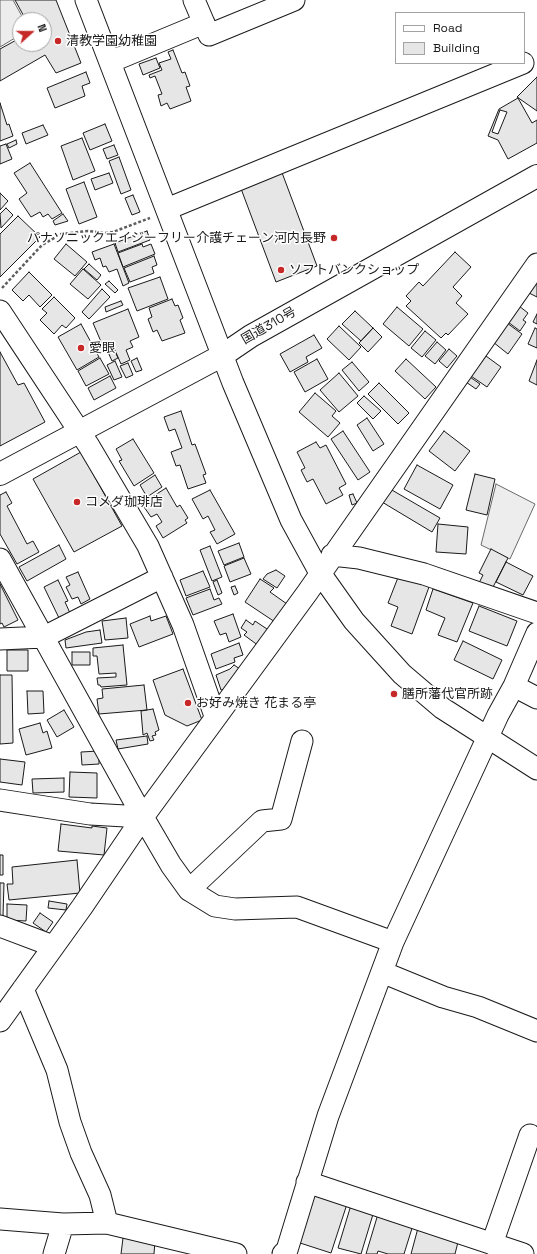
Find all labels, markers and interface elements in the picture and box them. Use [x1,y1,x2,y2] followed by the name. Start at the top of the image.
[12,12,52,52] north arrow
[395,12,525,64] legend
[433,20,462,36] text: Road
[34,22,50,34] text: N
[66,33,157,49] place label: 清教学園幼稚園
[53,36,63,46] marker: 清教学園幼稚園
[433,40,480,56] text: Building
[27,230,326,246] place label: パナソニックエイジーフリー介護チェーン河内長野
[329,233,339,243] marker: パナソニックエイジーフリー介護チェーン河内長野
[289,262,419,278] place label: ソフトバンクショップ
[276,265,286,275] marker: ソフトバンクショップ
[239,304,299,348] street label: 国道310号
[89,340,115,356] place label: 愛眼
[76,343,86,353] marker: 愛眼
[85,494,163,510] place label: コメダ珈琲店
[72,497,82,507] marker: コメダ珈琲店
[402,686,493,702] place label: 膳所藩代官所跡
[389,689,399,699] marker: 膳所藩代官所跡
[196,695,316,711] place label: お好み焼き 花まる亭
[183,698,193,708] marker: お好み焼き 花まる亭

